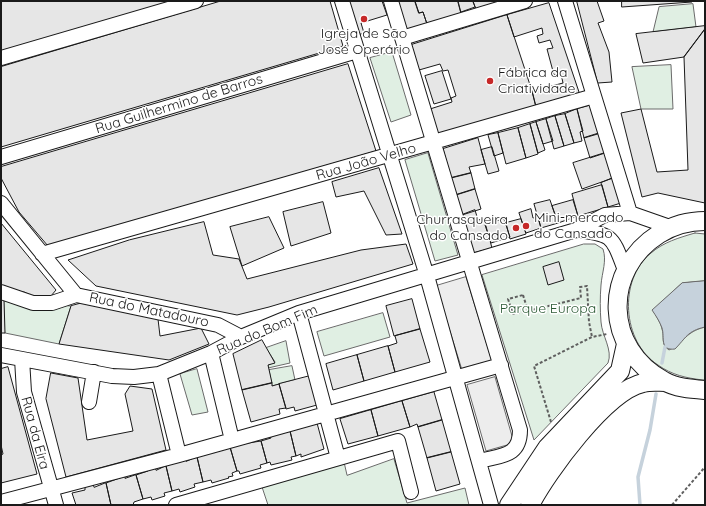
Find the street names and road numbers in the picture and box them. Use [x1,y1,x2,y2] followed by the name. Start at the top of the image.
[93,71,265,137] street label: Rua Guilhermino de Barros
[314,140,418,184] street label: Rua João Velho
[88,289,210,331] street label: Rua do Matadouro
[214,301,320,359] street label: Rua do Bom Fim
[17,395,53,471] street label: Rua da Eira

